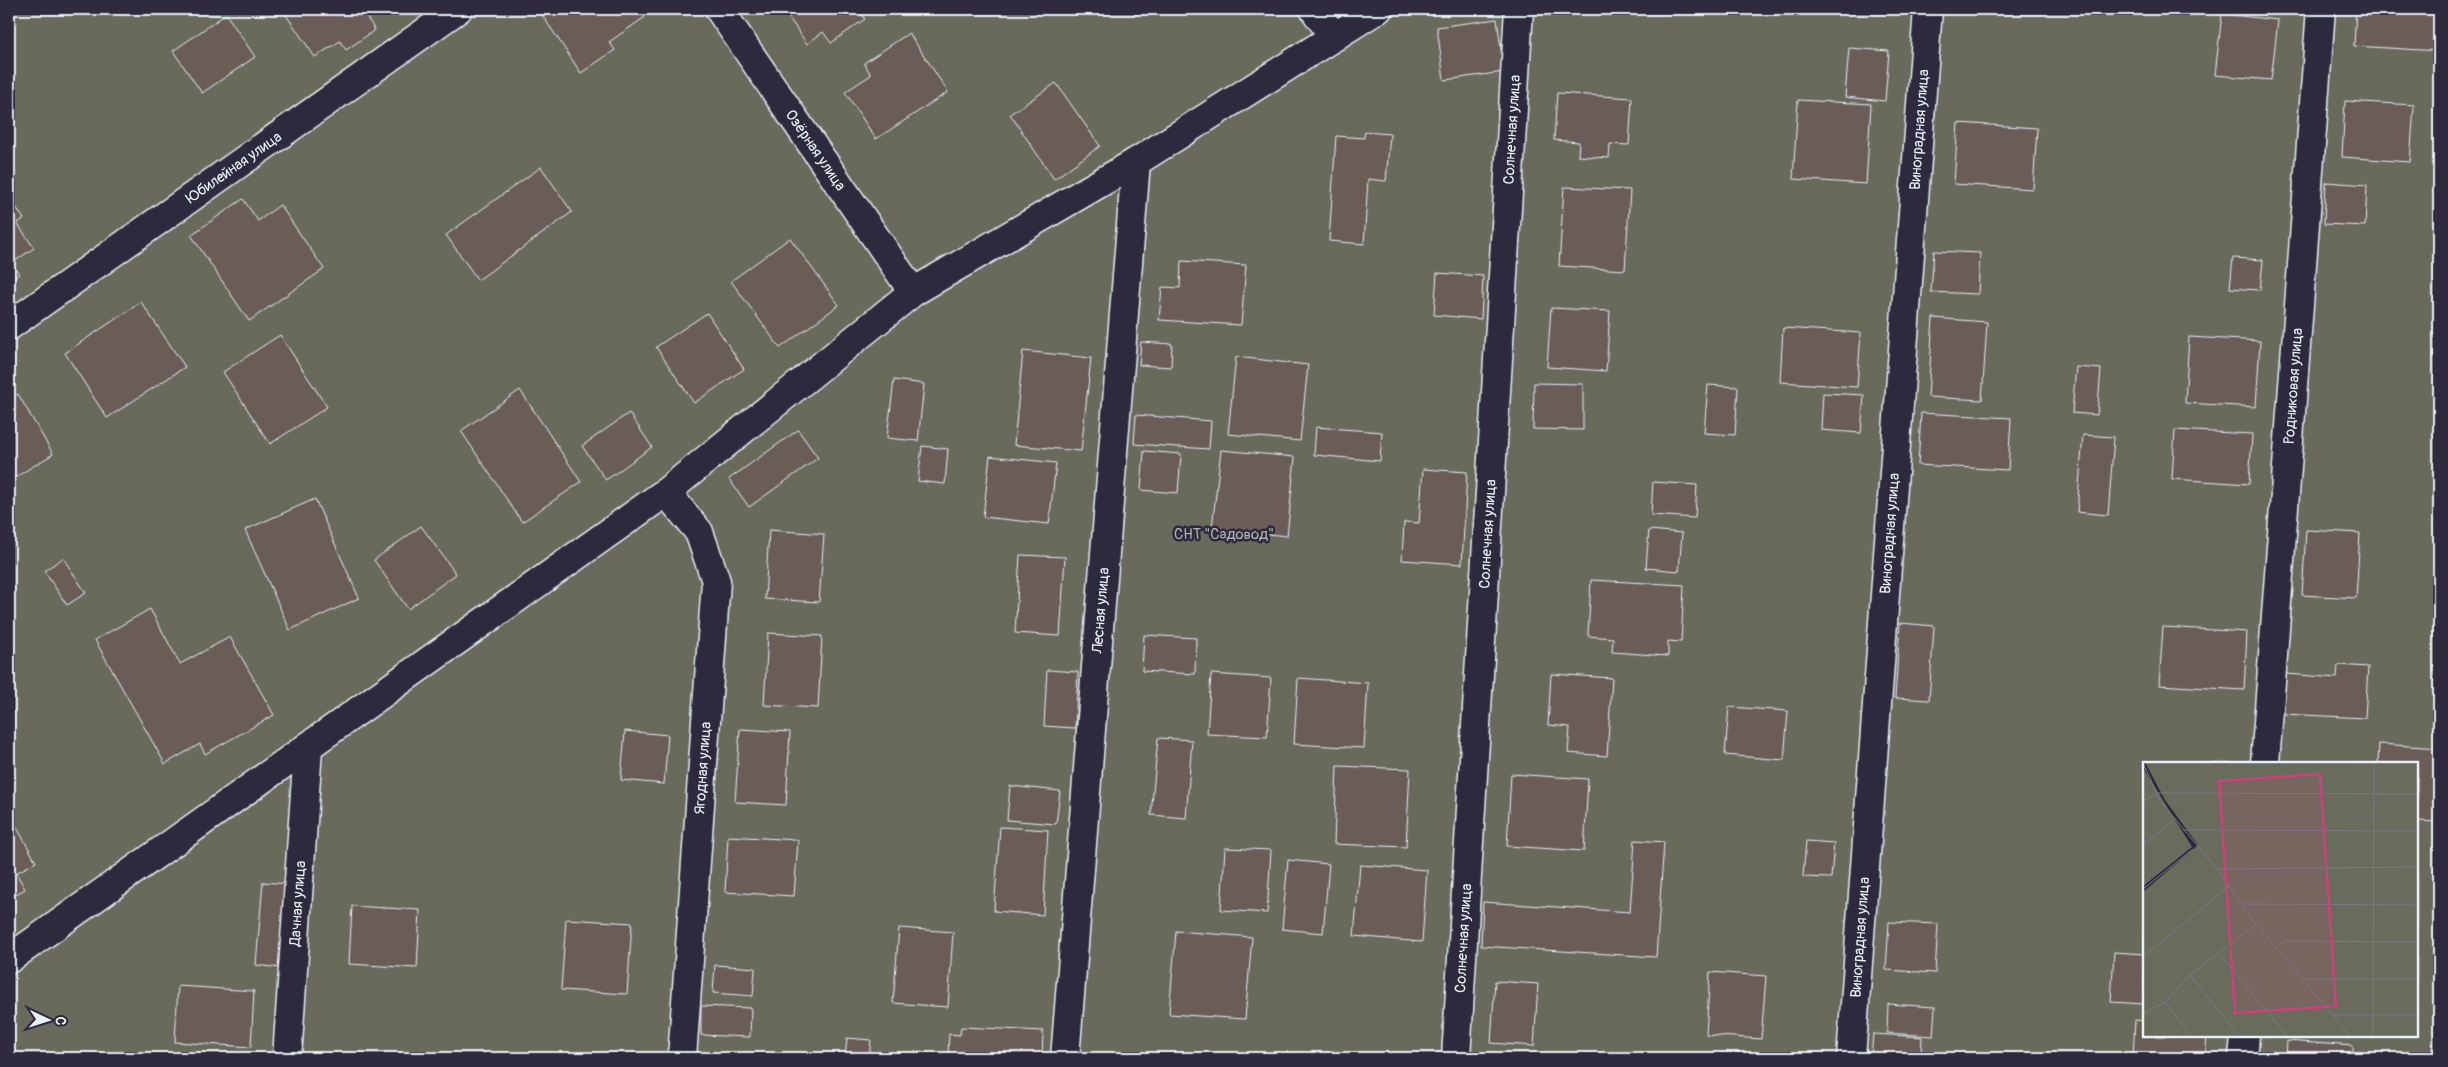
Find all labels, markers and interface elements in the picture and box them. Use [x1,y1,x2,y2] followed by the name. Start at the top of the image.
[1905,68,1933,191] street label: Виноградная улица
[1499,74,1525,185] street label: Солнечная улица
[781,106,850,194] street label: Озёрная улица
[182,127,285,208] street label: Юбилейная улица
[2279,327,2307,445] street label: Родниковая улица
[1876,472,1903,595] street label: Виноградная улица
[1475,479,1500,589] street label: Солнечная улица
[1174,525,1274,544] park label: СНТ "Садовод"
[1088,567,1113,655] street label: Лесная улица
[690,721,716,815] street label: Ягодная улица
[2143,762,2418,1037] inset map
[285,860,310,948] street label: Дачная улица
[1846,876,1874,998] street label: Виноградная улица
[1450,883,1476,994] street label: Солнечная улица
[22,994,72,1044] north arrow
[52,1016,69,1026] text: С

